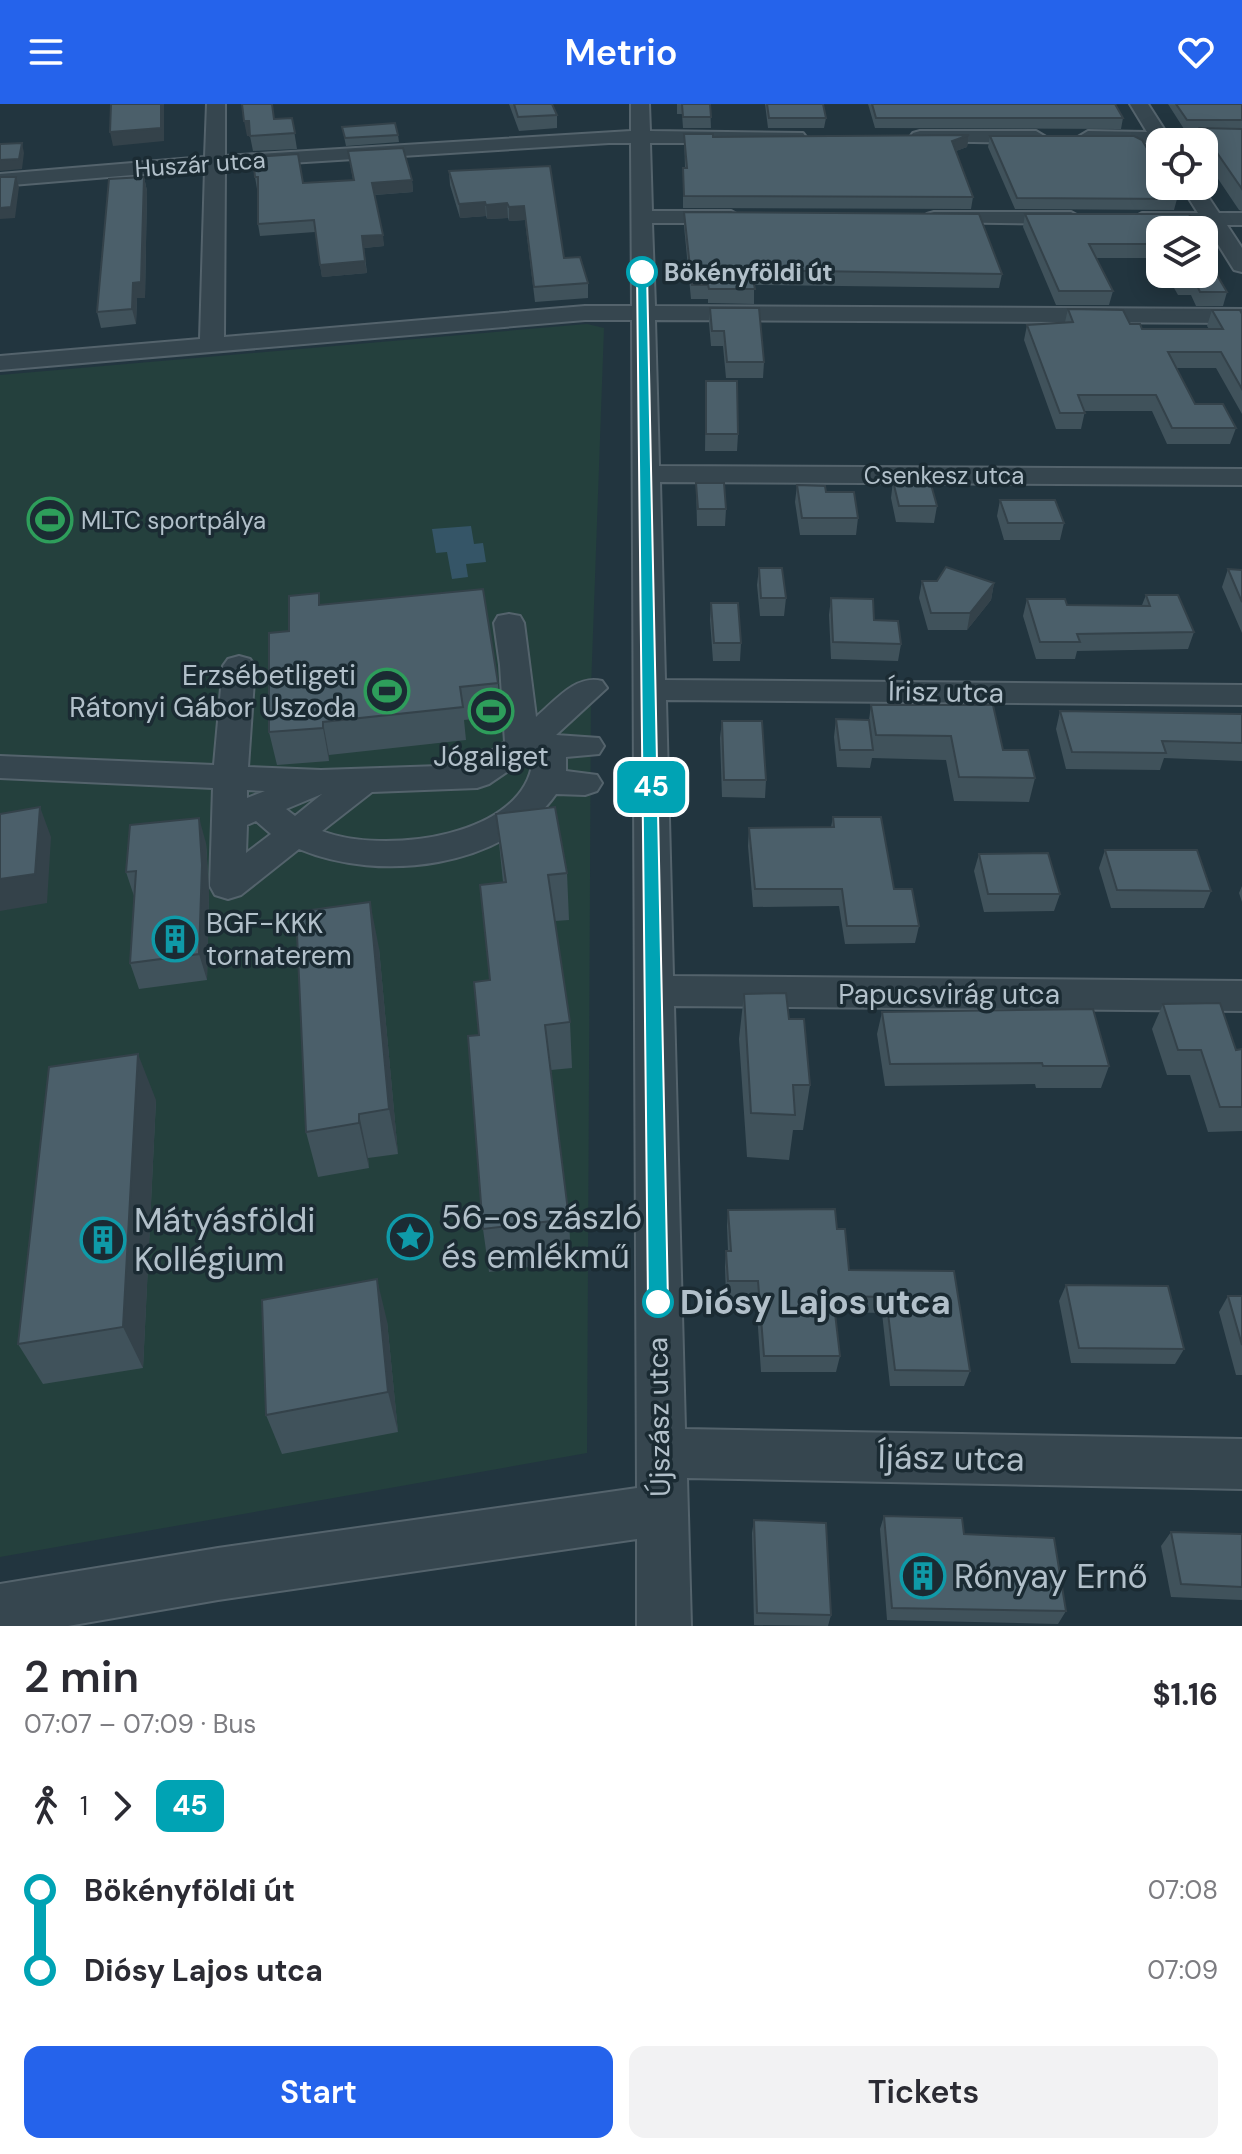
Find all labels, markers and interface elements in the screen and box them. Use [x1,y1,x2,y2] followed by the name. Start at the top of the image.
[564,29,678,76] text: Metrio
[24,30,68,74] icon: menu
[1174,30,1218,74] icon: heart
[1146,128,1218,288] map controls
[1146,128,1218,200] button: locate
[134,144,266,184] street label: Huszár utca
[1146,216,1218,288] button: layers
[627,257,657,287] marker: Bökényföldi út
[664,257,833,288] place label: Bökényföldi út
[864,460,1024,491] street label: Csenkesz utca
[26,496,74,544] sports icon: MLTC sportpálya
[81,505,266,536] place label: MLTC sportpálya
[69,657,356,726] place label: Erzsébetligeti Rátonyi Gábor Uszoda
[363,667,411,715] sports icon: Erzsébetligeti Rátonyi Gábor Uszoda
[888,672,1004,712] street label: Írisz utca
[467,687,515,735] sports icon: Jógaliget
[433,738,549,775] place label: Jógaliget
[615,761,687,813] line badge: 45
[633,768,669,805] text: 45
[206,905,352,974] place label: BGF-KKK tornaterem
[151,915,199,963] building icon: BGF-KKK tornaterem
[838,976,1060,1013] street label: Papucsvirág utca
[441,1195,642,1279] place label: 56-os zászló és emlékmű
[134,1198,315,1282] place label: Mátyásföldi Kollégium
[386,1213,434,1261] place icon: 56-os zászló és emlékmű
[79,1216,127,1264] building icon: Mátyásföldi Kollégium
[680,1280,951,1325] place label: Diósy Lajos utca
[643,1287,673,1317] marker: Diósy Lajos utca
[639,1337,679,1497] street label: Újszász utca
[877,1434,1025,1482] street label: Íjász utca
[899,1552,947,1600] building icon: Rónyay Ernő
[954,1554,1148,1599] place label: Rónyay Ernő
[24,1648,139,1706] text: 2 min
[1152,1675,1218,1714] text: $1.16
[24,1707,256,1741] text: 07:07 – 07:09 · Bus
[24,1784,68,1828] icon: walk
[100,1784,144,1828] icon: forward
[172,1787,208,1824] text: 45
[80,1789,88,1823] text: 1
[84,1871,295,1910] text: Bökényföldi út
[1148,1873,1218,1907] text: 07:08
[84,1951,323,1990] text: Diósy Lajos utca
[1147,1953,1218,1987] text: 07:09
[24,2046,613,2138] button: Start
[629,2046,1218,2138] button: Tickets

